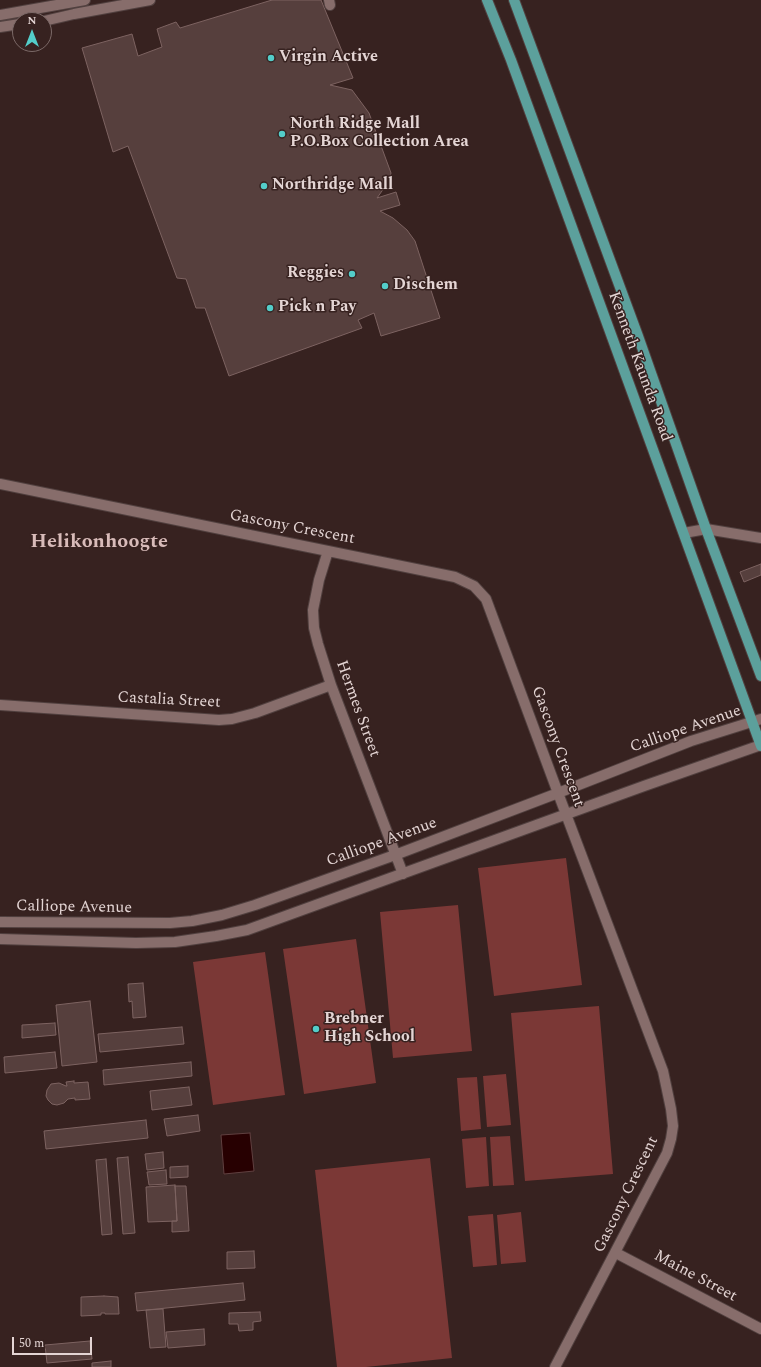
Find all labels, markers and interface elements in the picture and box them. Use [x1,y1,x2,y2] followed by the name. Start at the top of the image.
[12,12,52,52] north arrow
[28,12,36,29] text: N
[279,48,378,68] place label: Virgin Active
[266,53,276,63] marker: Virgin Active
[290,115,469,153] place label: North Ridge Mall P.O.Box Collection Area
[277,129,287,139] marker: North Ridge Mall P.O.Box Collection Area
[272,176,393,196] place label: Northridge Mall
[259,181,269,191] marker: Northridge Mall
[287,264,344,284] place label: Reggies
[347,269,357,279] marker: Reggies
[393,276,458,296] place label: Dischem
[380,281,390,291] marker: Dischem
[603,289,675,445] street label: Kenneth Kaunda Road
[278,298,356,318] place label: Pick n Pay
[265,303,275,313] marker: Pick n Pay
[228,506,356,550] street label: Gascony Crescent
[30,531,168,555] district label: Helikonhoogte
[331,658,383,760] street label: Hermes Street
[526,684,588,810] street label: Gascony Crescent
[117,689,221,713] street label: Castalia Street
[628,702,744,758] street label: Calliope Avenue
[324,814,440,872] street label: Calliope Avenue
[16,897,132,919] street label: Calliope Avenue
[324,1010,415,1048] place label: Brebner High School
[311,1024,321,1034] marker: Brebner High School
[590,1134,664,1256] street label: Gascony Crescent
[650,1247,740,1307] street label: Maine Street
[14,1329,94,1355] scale bar
[19,1334,44,1353] text: 50 m

